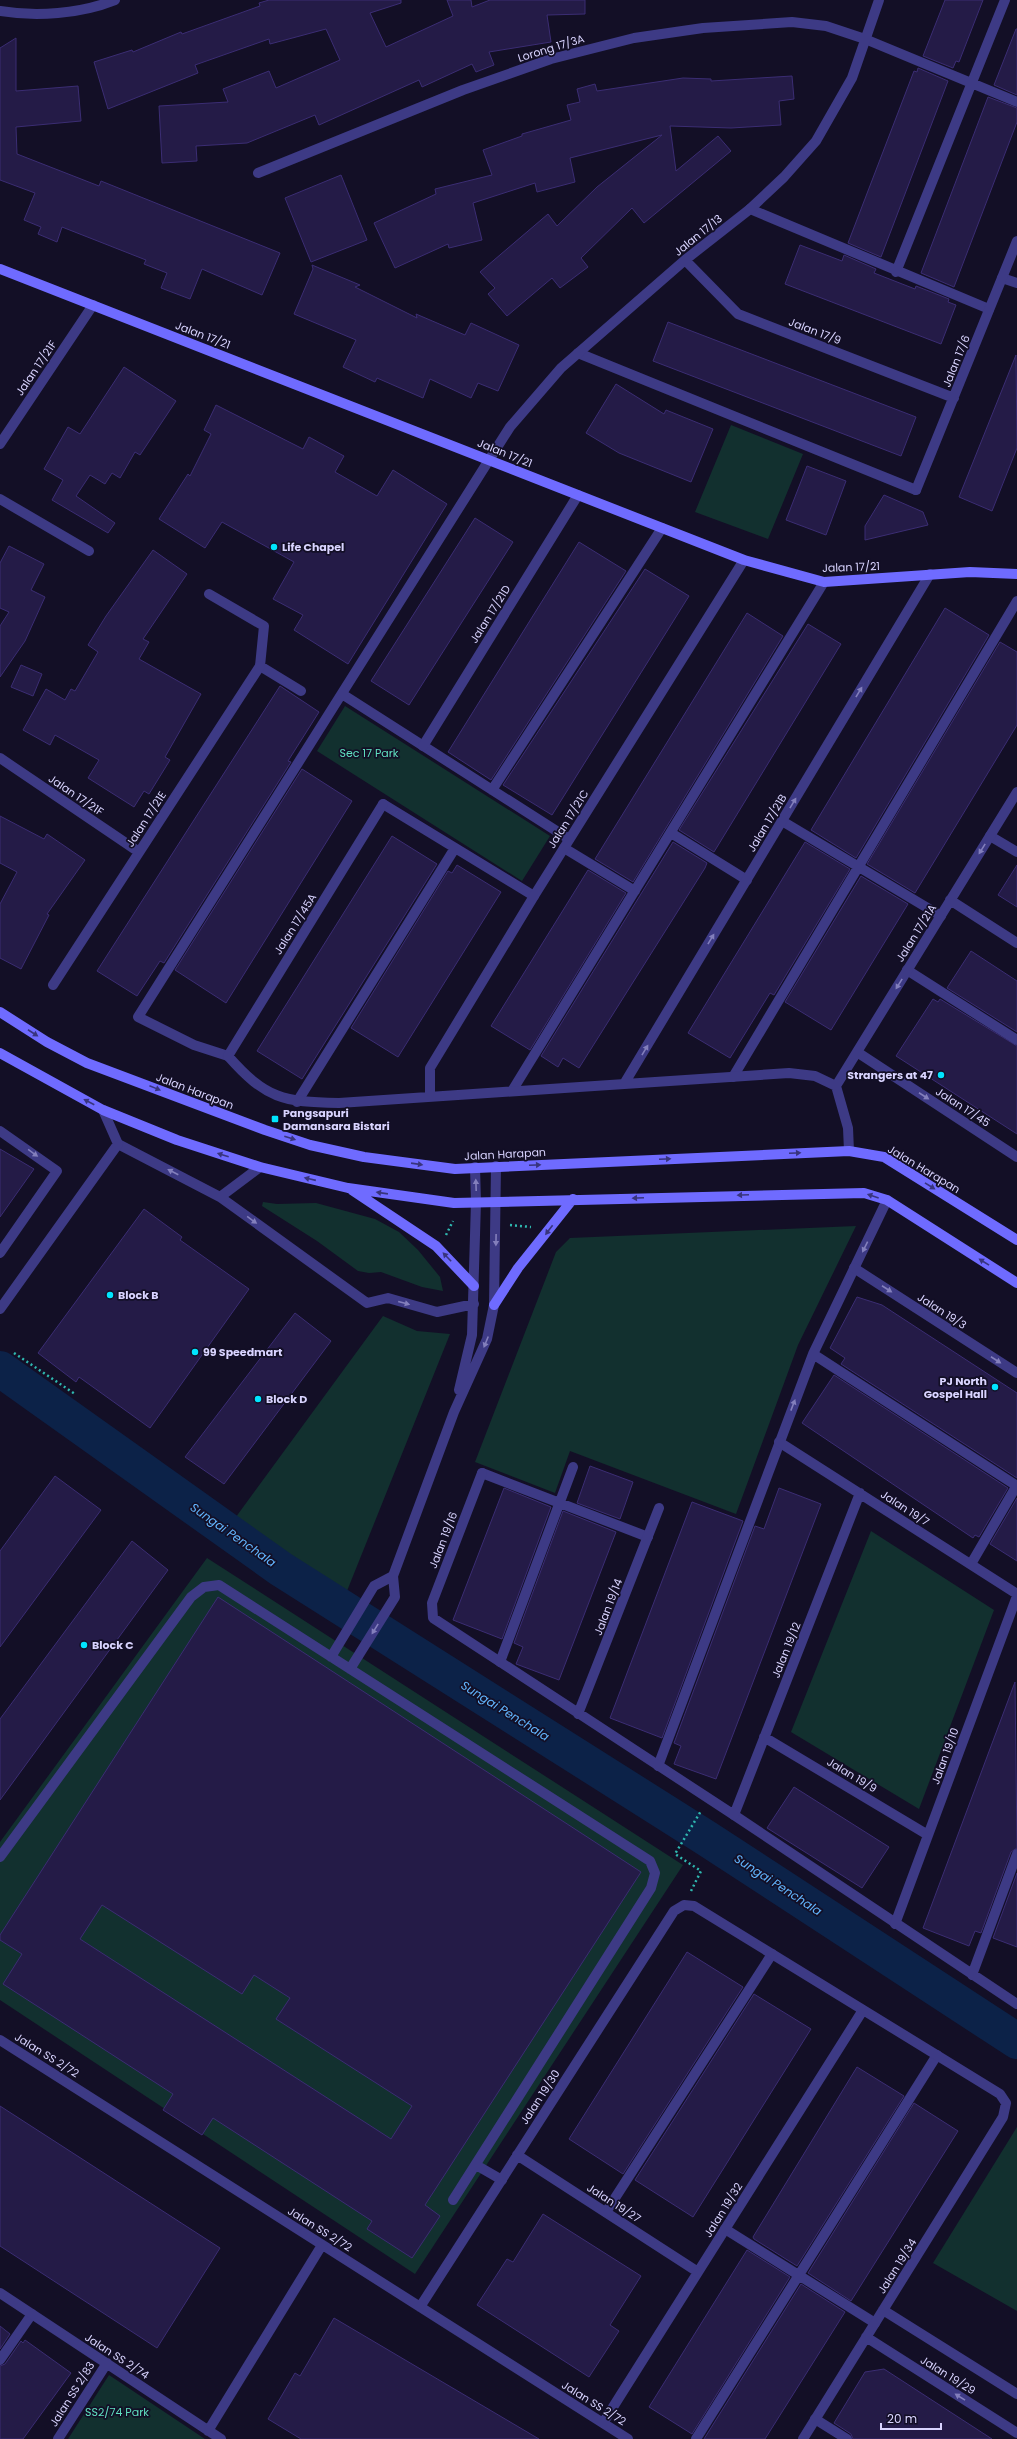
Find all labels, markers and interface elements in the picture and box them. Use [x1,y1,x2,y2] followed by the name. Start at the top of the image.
[516,30,587,66] street label: Lorong 17/3A
[670,210,726,260] street label: Jalan 17/13
[786,314,844,348] street label: Jalan 17/9
[173,317,233,353] street label: Jalan 17/21
[938,332,974,390] street label: Jalan 17/6
[12,337,61,399] street label: Jalan 17/21F
[475,435,535,471] street label: Jalan 17/21
[282,539,344,555] place label: Life Chapel
[269,542,279,552] marker: Life Chapel
[822,558,880,576] street label: Jalan 17/21
[466,582,514,646] street label: Jalan 17/21D
[856,686,863,698] one-way arrow
[340,745,399,761] park label: Sec 17 Park
[45,771,107,820] street label: Jalan 17/21F
[544,787,592,851] street label: Jalan 17/21C
[122,788,170,850] street label: Jalan 17/21E
[743,791,791,855] street label: Jalan 17/21B
[789,797,796,809] one-way arrow
[978,843,985,855] one-way arrow
[270,890,320,958] street label: Jalan 17/45A
[892,901,940,965] street label: Jalan 17/21A
[708,933,715,945] one-way arrow
[895,978,902,990] one-way arrow
[28,1029,38,1037] one-way arrow
[641,1044,648,1056] one-way arrow
[847,1067,933,1083] place label: Strangers at 47
[154,1069,236,1113] street label: Jalan Harapan
[936,1070,946,1080] marker: Strangers at 47
[933,1083,993,1131] street label: Jalan 17/45
[150,1086,162,1092] one-way arrow
[919,1092,930,1100] one-way arrow
[83,1099,95,1106] one-way arrow
[283,1105,390,1134] place label: Pangsapuri Damansara Bistari
[270,1114,280,1124] marker: Pangsapuri Damansara Bistari
[285,1136,297,1142] one-way arrow
[885,1141,963,1197] street label: Jalan Harapan
[464,1144,546,1164] street label: Jalan Harapan
[27,1148,38,1157] one-way arrow
[789,1150,801,1157] one-way arrow
[216,1151,228,1157] one-way arrow
[659,1156,672,1162] one-way arrow
[411,1161,424,1167] one-way arrow
[529,1161,541,1168] one-way arrow
[167,1169,179,1176] one-way arrow
[304,1175,316,1181] one-way arrow
[472,1179,479,1191] one-way arrow
[925,1182,935,1190] one-way arrow
[376,1190,388,1196] one-way arrow
[737,1191,749,1198] one-way arrow
[866,1192,878,1198] one-way arrow
[632,1194,644,1201] one-way arrow
[246,1215,257,1224] one-way arrow
[545,1225,553,1236] one-way arrow
[493,1234,499,1247] one-way arrow
[861,1241,868,1253] one-way arrow
[443,1252,452,1262] one-way arrow
[979,1258,989,1266] one-way arrow
[881,1286,893,1293] one-way arrow
[118,1287,159,1303] place label: Block B
[914,1289,970,1333] street label: Jalan 19/3
[105,1290,115,1300] marker: Block B
[399,1300,411,1306] one-way arrow
[482,1337,488,1349] one-way arrow
[203,1344,283,1360] place label: 99 Speedmart
[190,1347,200,1357] marker: 99 Speedmart
[991,1356,1001,1364] one-way arrow
[924,1373,987,1402] place label: PJ North Gospel Hall
[990,1382,1000,1392] marker: PJ North Gospel Hall
[266,1391,307,1407] place label: Block D
[253,1394,263,1404] marker: Block D
[791,1399,797,1411] one-way arrow
[878,1486,932,1530] street label: Jalan 19/7
[187,1499,280,1571] water label: Sungai Penchala
[425,1509,461,1571] street label: Jalan 19/16
[590,1576,626,1638] street label: Jalan 19/14
[768,1620,804,1680] street label: Jalan 19/12
[372,1623,379,1635] one-way arrow
[92,1637,134,1653] place label: Block C
[79,1640,89,1650] marker: Block C
[458,1677,553,1745] water label: Sungai Penchala
[927,1725,963,1787] street label: Jalan 19/10
[824,1754,880,1796] street label: Jalan 19/9
[731,1850,825,1919] water label: Sungai Penchala
[12,2029,82,2081] street label: Jalan SS 2/72
[516,2066,564,2128] street label: Jalan 19/30
[584,2180,644,2226] street label: Jalan 19/27
[700,2180,746,2240] street label: Jalan 19/32
[285,2203,355,2255] street label: Jalan SS 2/72
[874,2235,920,2297] street label: Jalan 19/34
[82,2329,152,2383] street label: Jalan SS 2/74
[917,2352,979,2398] street label: Jalan 19/29
[46,2358,98,2430] street label: Jalan SS 2/83
[559,2377,629,2429] street label: Jalan SS 2/72
[955,2393,965,2401] one-way arrow
[85,2404,149,2420] park label: SS2/74 Park
[881,2405,941,2431] scale bar
[887,2410,917,2427] text: 20 m

